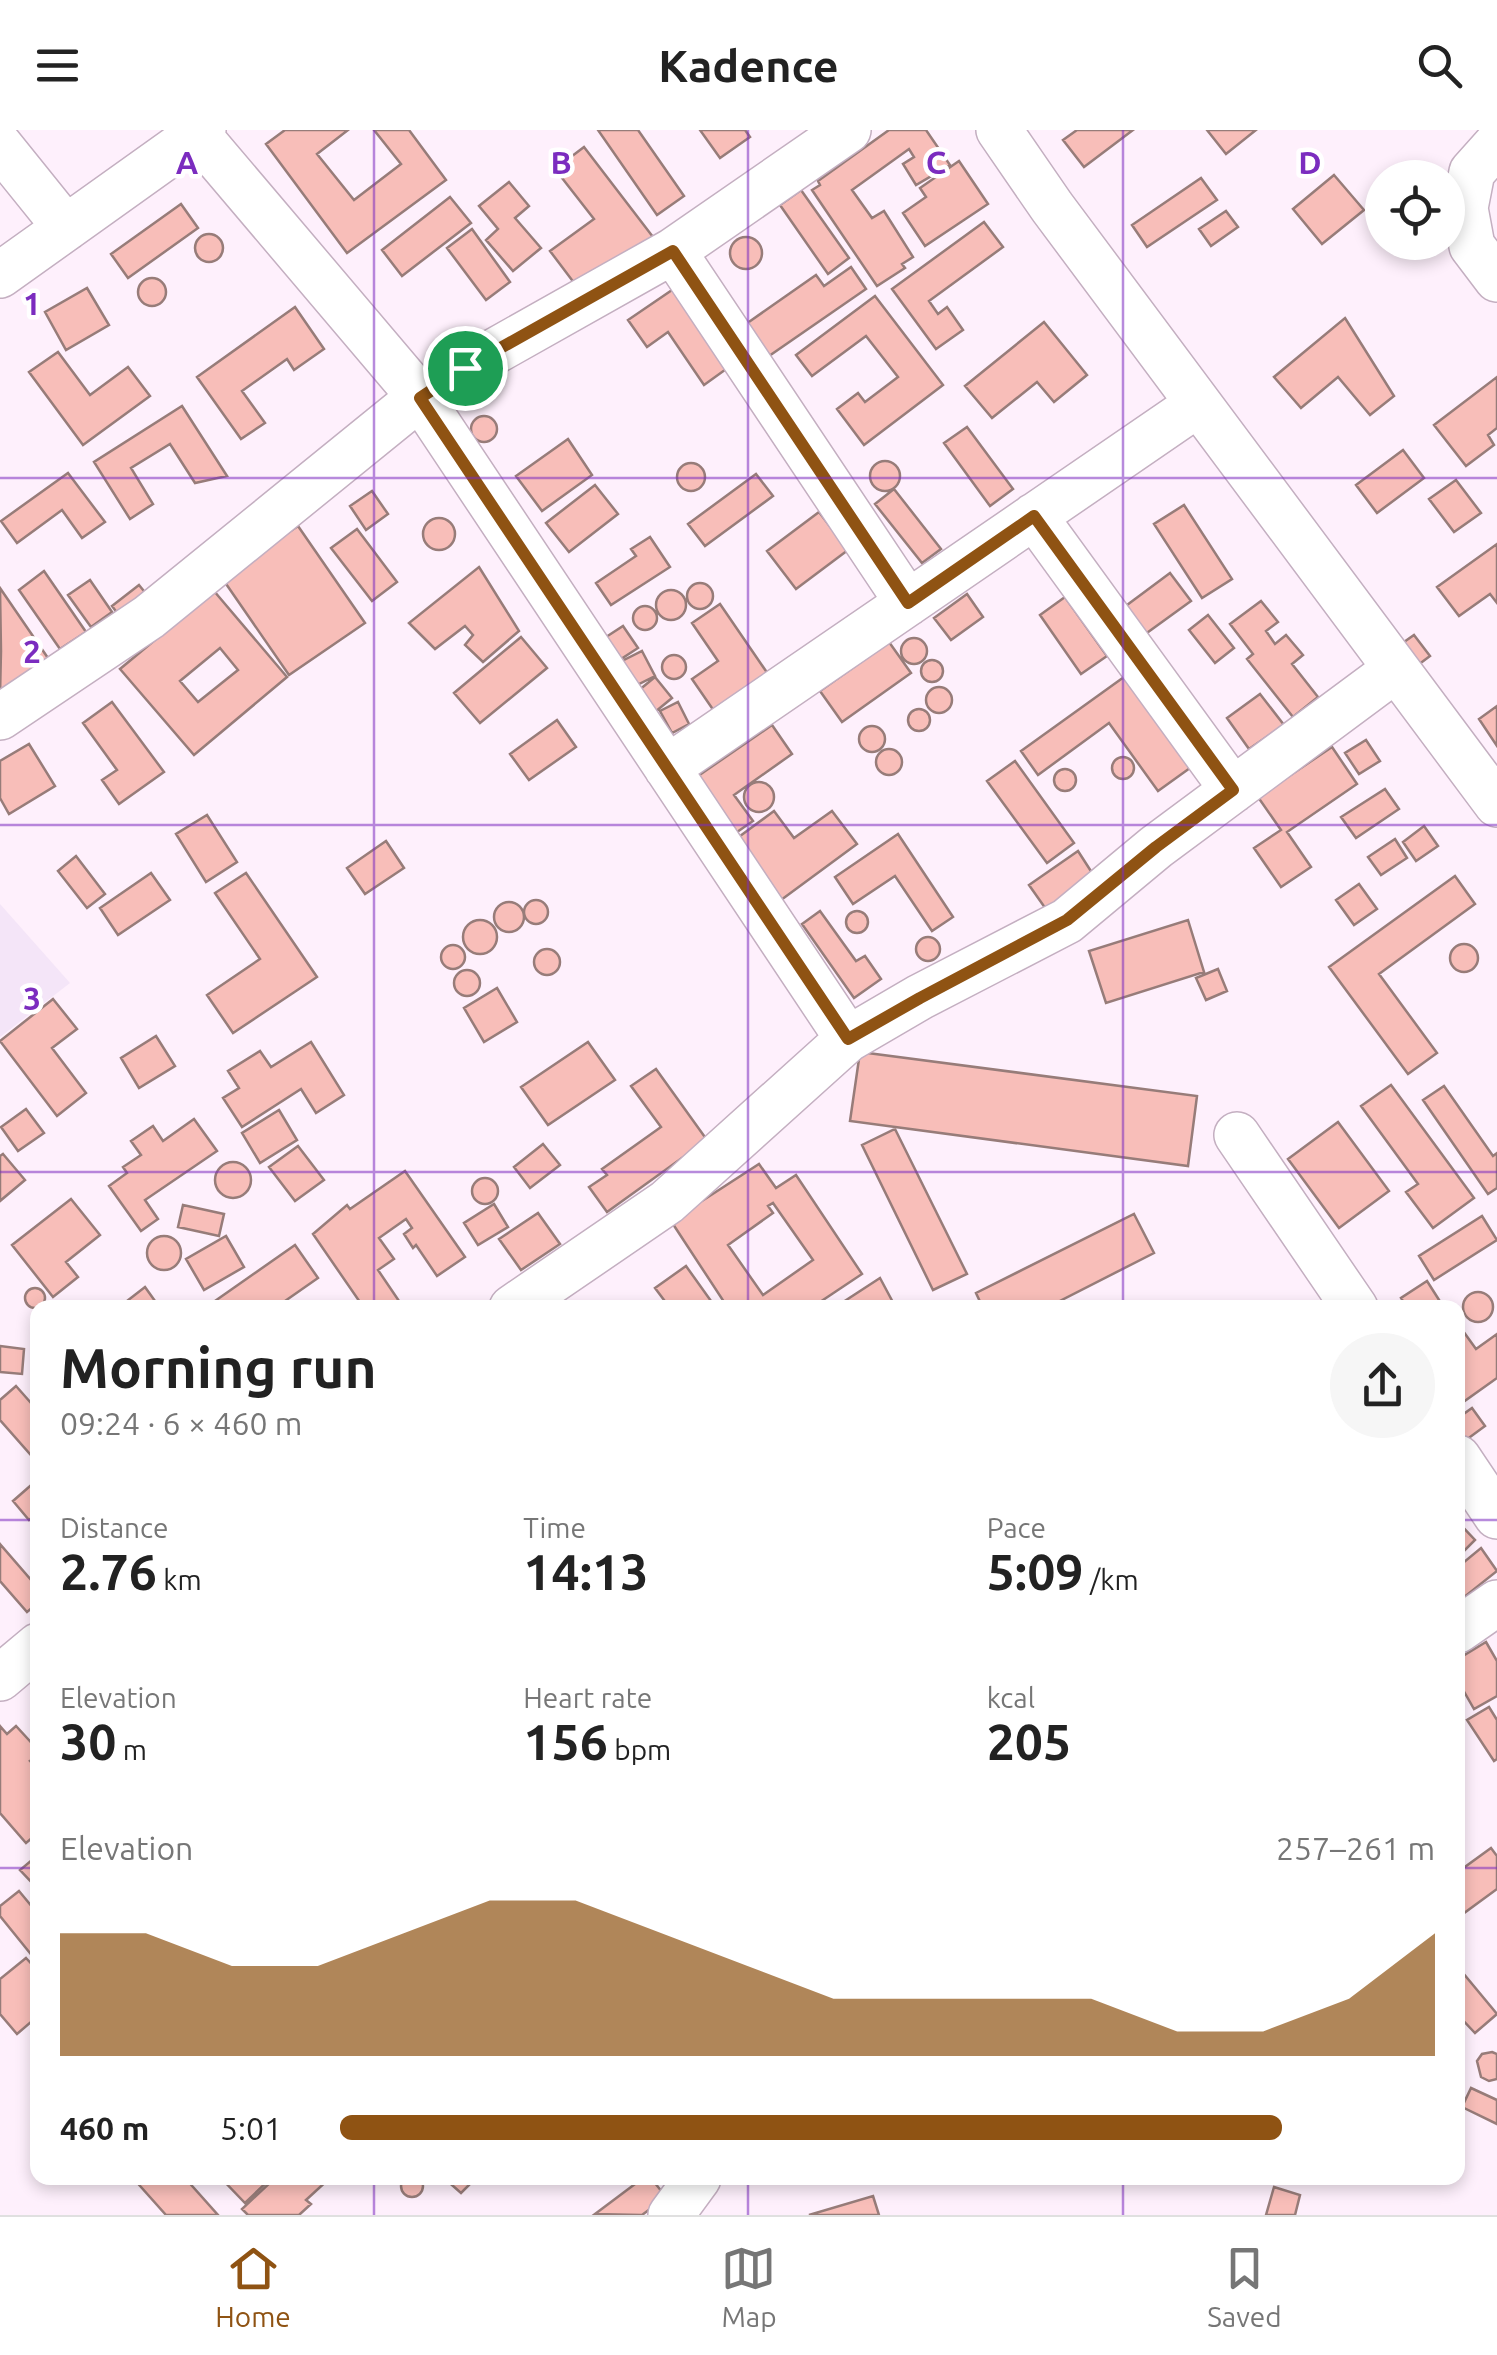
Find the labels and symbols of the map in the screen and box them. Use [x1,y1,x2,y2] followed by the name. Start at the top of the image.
[176,144,199,180] text: A
[550,144,572,180] text: B
[926,144,946,180] text: C
[1298,144,1322,180] text: D
[23,285,41,321] text: 1
[423,326,508,411] pin
[23,633,41,669] text: 2
[23,980,41,1016] text: 3

